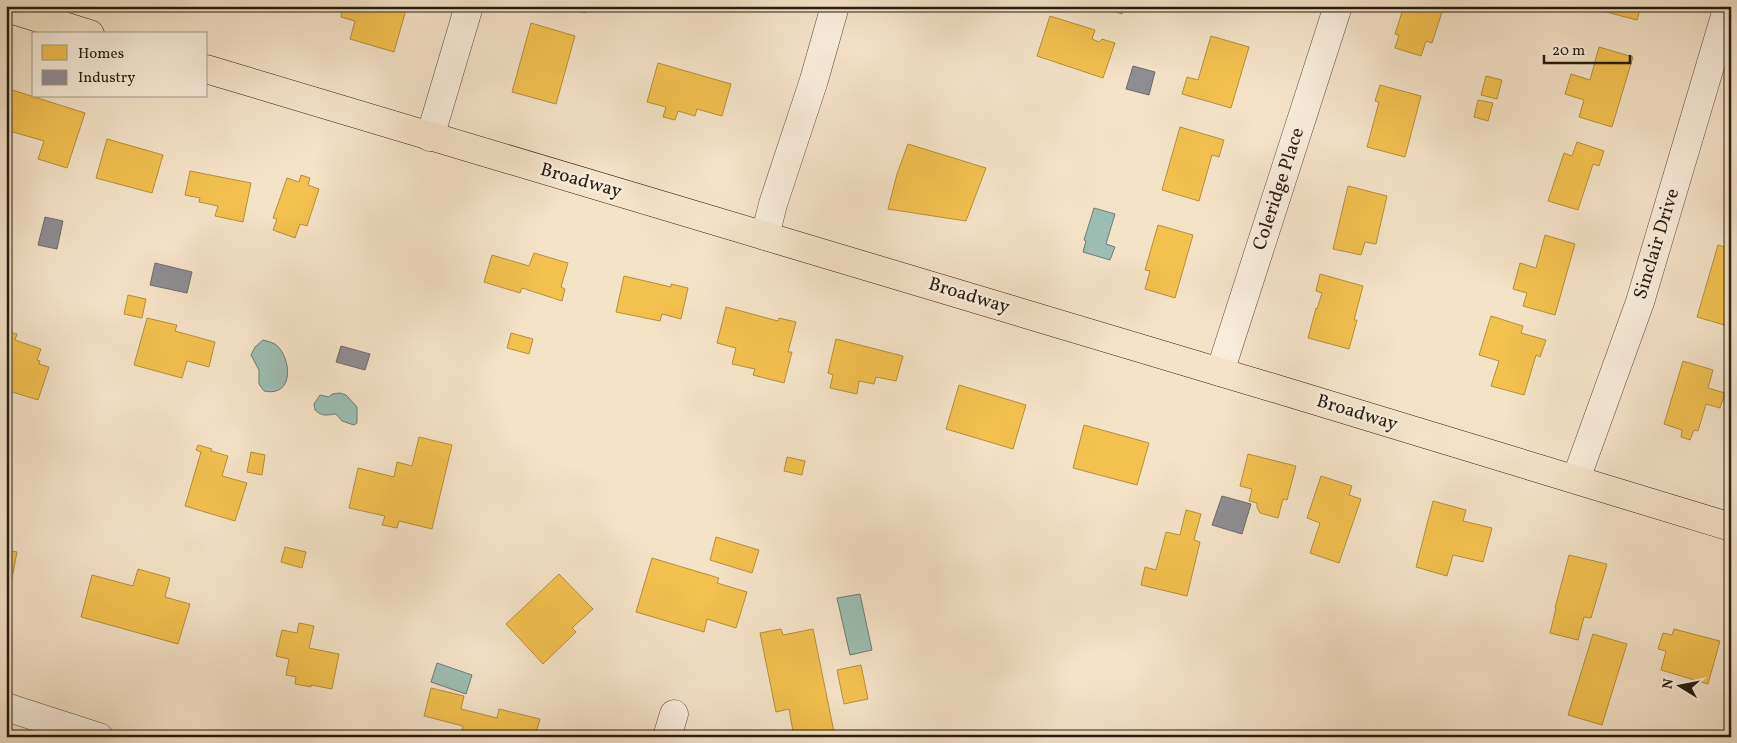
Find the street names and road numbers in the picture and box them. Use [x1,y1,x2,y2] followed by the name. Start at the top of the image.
[1247,124,1311,254] street label: Coleridge Place
[537,157,625,205] street label: Broadway
[1628,185,1686,303] street label: Sinclair Drive
[925,271,1013,321] street label: Broadway
[1313,388,1401,438] street label: Broadway

